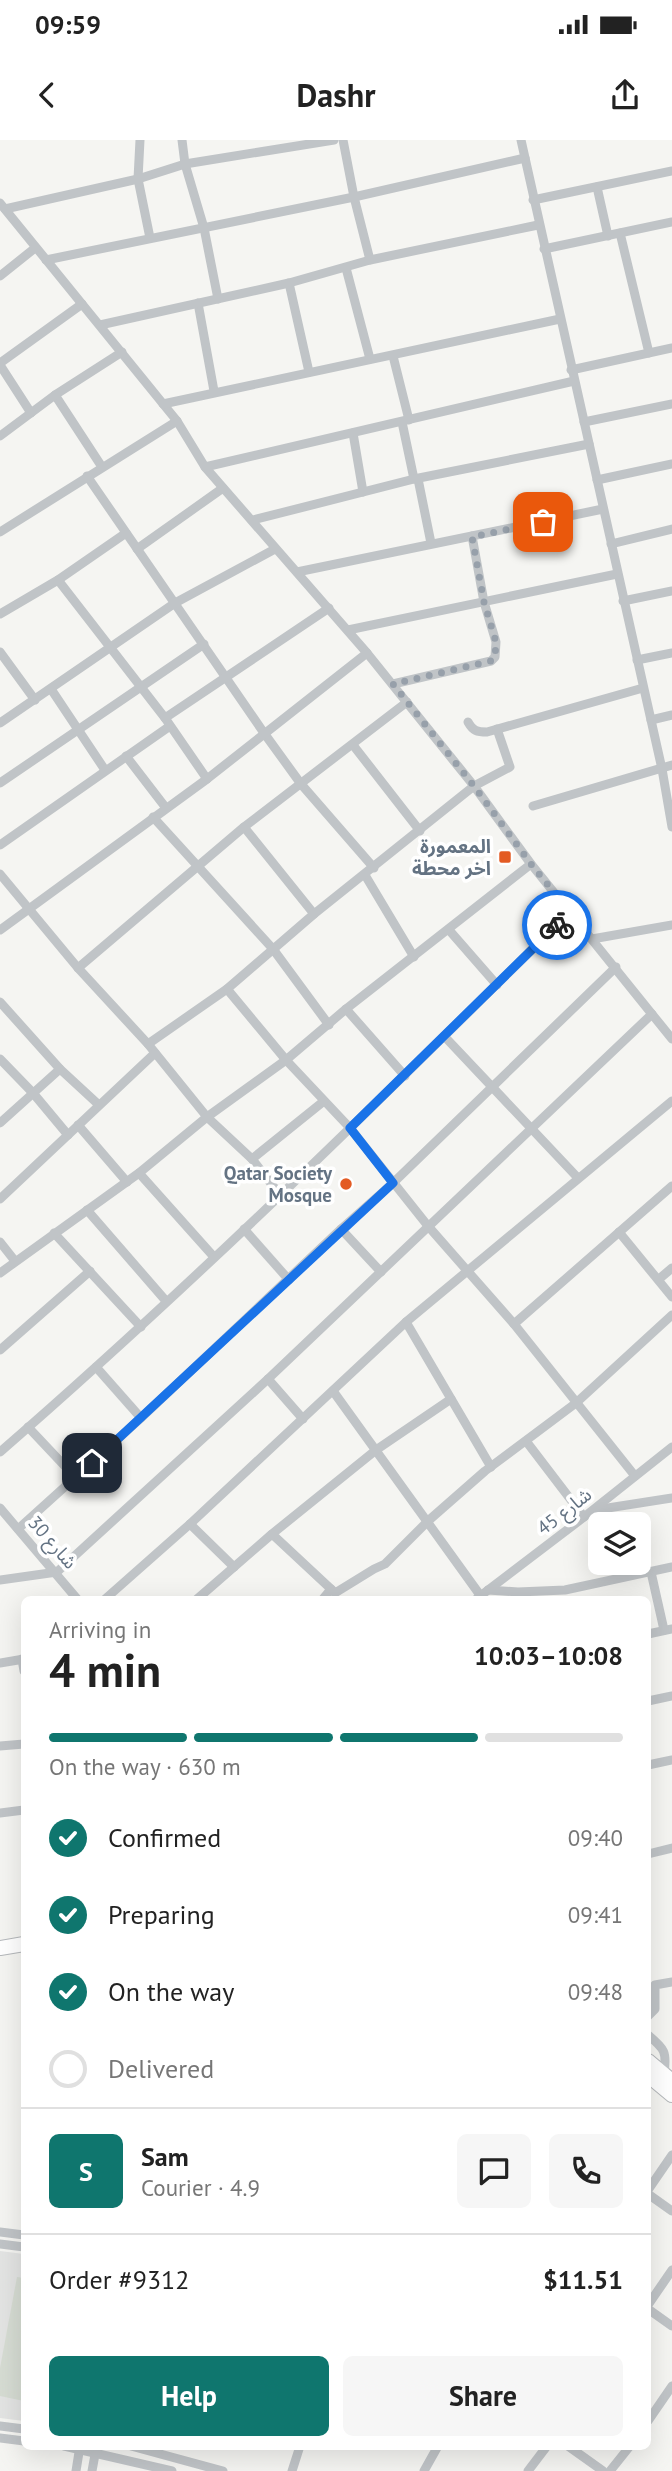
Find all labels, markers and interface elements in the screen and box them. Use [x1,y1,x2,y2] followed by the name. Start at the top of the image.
[35,8,101,41] text: 09:59
[297,74,375,116] text: Dashr
[28,76,66,114] icon: back
[606,76,644,114] icon: share
[513,492,573,552] pin
[524,503,562,541] icon: bag
[412,834,491,880] place label: المعمورة اخر محطة
[497,849,513,865] marker: المعمورة اخر محطة
[522,890,592,960] courier
[538,906,576,944] icon: bike
[224,1161,333,1207] place label: Qatar Society Mosque
[338,1176,354,1192] marker: Qatar Society Mosque
[62,1433,122,1493] pin
[73,1444,111,1482] icon: home
[532,1482,597,1541] street label: شارع 45
[22,1510,83,1575] street label: شارع 30
[588,1512,651,1575] map controls
[588,1512,651,1575] button: layers
[49,1615,151,1644] text: Arriving in
[474,1639,623,1672] text: 10:03–10:08
[49,1640,161,1700] text: 4 min
[49,1752,241,1781] text: On the way · 630 m
[49,1819,87,1857] icon: check
[108,1821,221,1854] text: Confirmed
[568,1823,623,1852] text: 09:40
[49,1896,87,1934] icon: check
[108,1898,215,1931] text: Preparing
[568,1900,623,1929] text: 09:41
[49,1973,87,2011] icon: check
[108,1975,234,2008] text: On the way
[568,1977,623,2006] text: 09:48
[108,2052,214,2085] text: Delivered
[457,2134,531,2208] button: chat
[549,2134,623,2208] button: phone
[141,2140,189,2173] text: Sam
[79,2155,93,2188] text: S
[141,2173,260,2202] text: Courier · 4.9
[49,2263,189,2296] text: Order #9312
[543,2263,623,2296] text: $11.51
[49,2356,329,2436] button: Help
[343,2356,623,2436] button: Share

